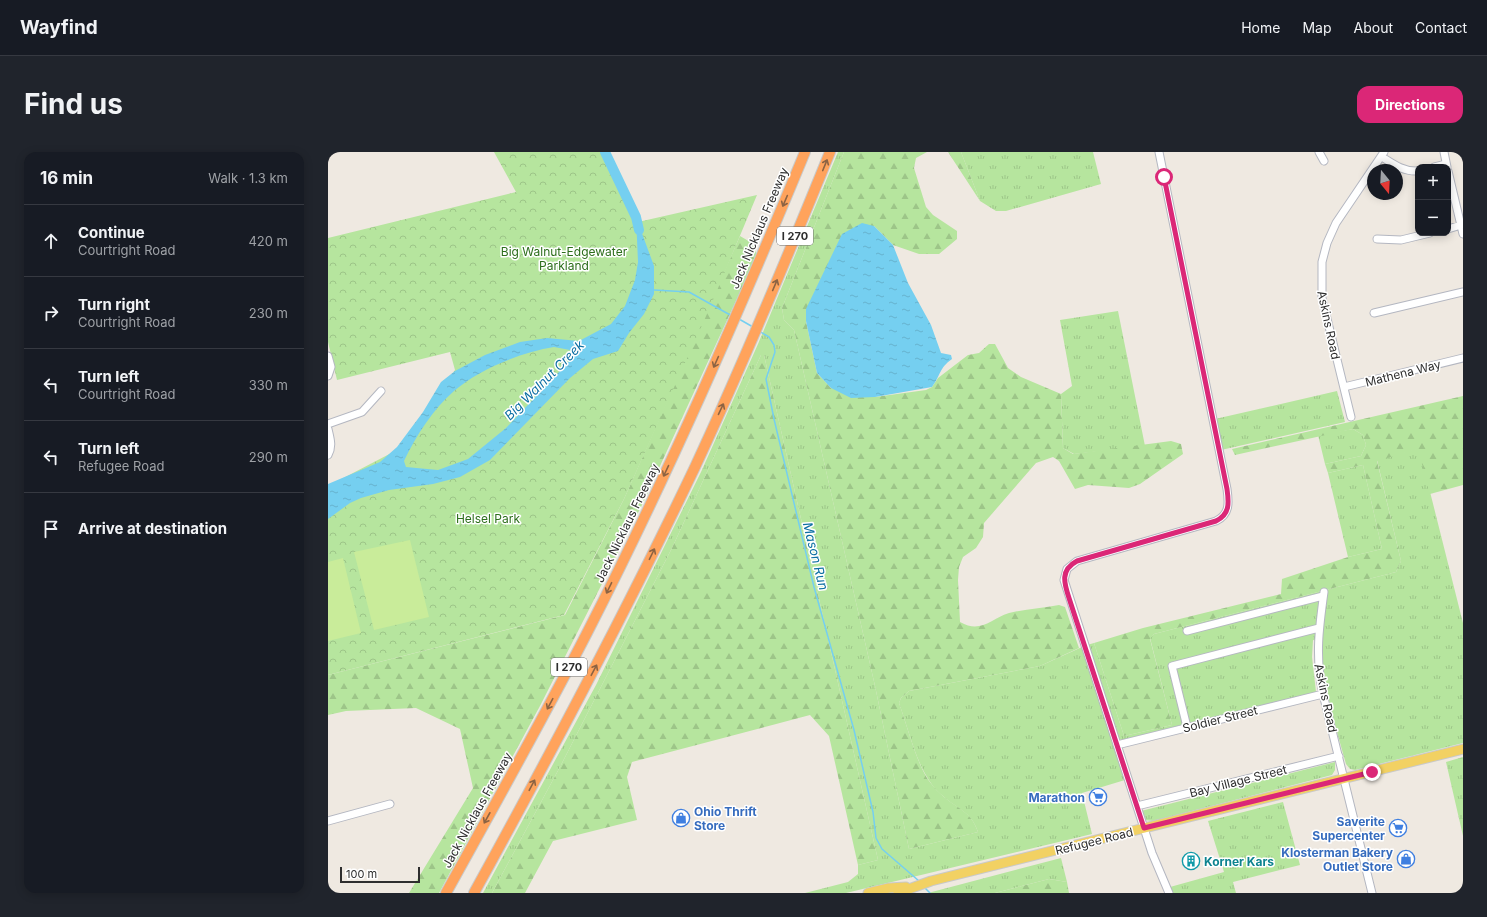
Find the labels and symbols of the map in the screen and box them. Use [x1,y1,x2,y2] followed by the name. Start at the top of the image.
[822,159,829,171] one-way arrow
[1367,164,1403,200] north arrow
[727,165,791,291] street label: Jack Nicklaus Freeway
[1155,168,1173,186] route start
[780,195,788,207] one-way arrow
[777,227,813,245] road number: I 270
[501,244,628,273] park label: Big Walnut-Edgewater Parkland
[772,279,779,291] one-way arrow
[1314,289,1344,361] street label: Askins Road
[501,336,588,423] water label: Big Walnut Creek
[712,356,719,368] one-way arrow
[1364,356,1443,390] street label: Mathena Way
[717,404,725,416] one-way arrow
[592,461,662,585] street label: Jack Nicklaus Freeway
[662,465,669,477] one-way arrow
[456,511,520,526] park label: Helsel Park
[800,520,832,592] water label: Mason Run
[649,548,656,560] one-way arrow
[605,582,613,594] one-way arrow
[551,658,587,676] road number: I 270
[1311,662,1341,734] street label: Askins Road
[591,664,598,676] one-way arrow
[546,698,553,710] one-way arrow
[1181,702,1259,736] street label: Soldier Street
[439,749,515,871] street label: Jack Nicklaus Freeway
[1188,762,1288,800] street label: Bay Village Street
[1363,763,1381,781] route end
[529,779,537,791] one-way arrow
[1088,787,1108,807] supermarket icon: Marathon
[1028,790,1085,805] place label: Marathon
[694,804,757,833] place label: Ohio Thrift Store
[671,808,691,828] shop icon: Ohio Thrift Store
[483,812,491,824] one-way arrow
[1312,814,1385,843] place label: Saverite Supercenter
[1388,818,1408,838] supermarket icon: Saverite Supercenter
[1053,824,1135,858] street label: Refugee Road
[1281,845,1394,874] place label: Klosterman Bakery Outlet Store
[1396,849,1416,869] shop icon: Klosterman Bakery Outlet Store
[1181,851,1201,871] building icon: Korner Kars
[1204,854,1274,869] place label: Korner Kars
[340,865,420,884] scale bar

